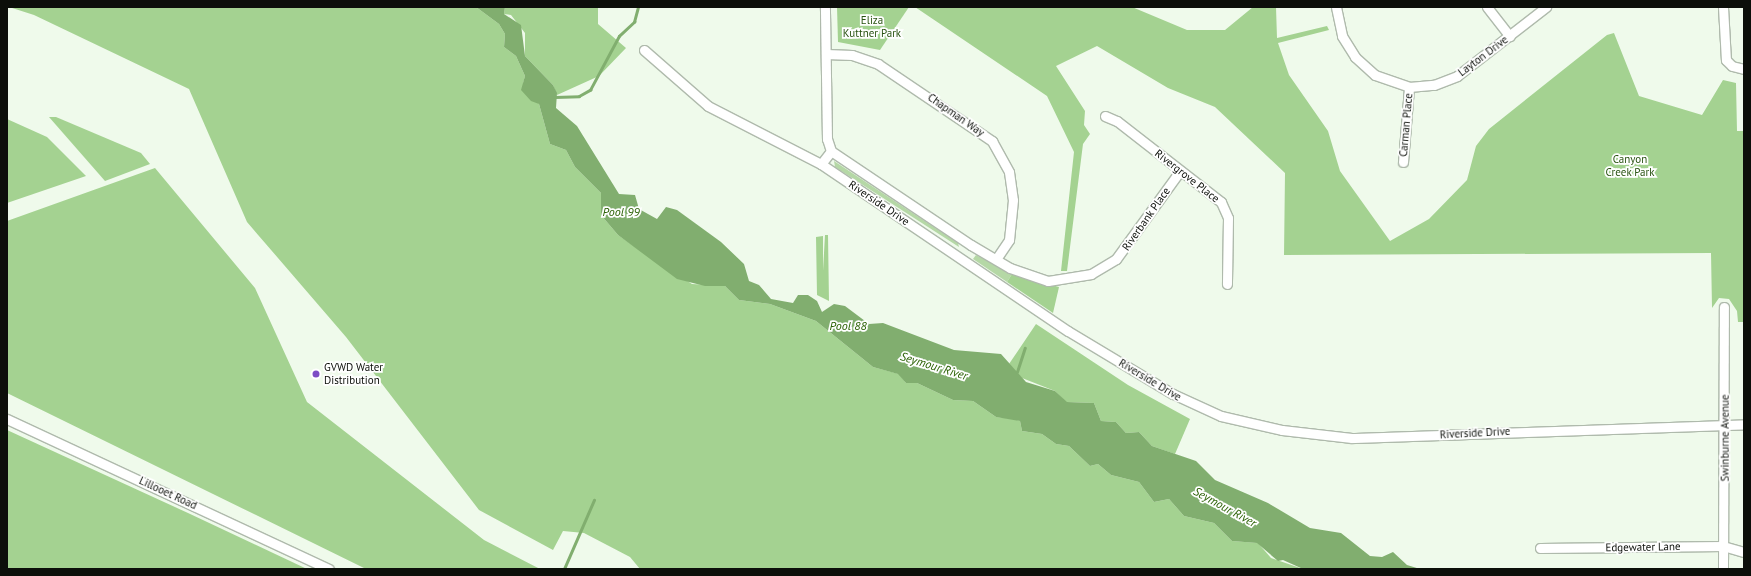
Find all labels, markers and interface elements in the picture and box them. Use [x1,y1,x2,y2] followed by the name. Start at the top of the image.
[843,14,901,40] park label: Eliza Kuttner Park
[1455,33,1511,79] street label: Layton Drive
[925,91,987,139] street label: Chapman Way
[1397,93,1415,157] street label: Carman Place
[1152,147,1222,205] street label: Rivergrove Place
[1605,153,1655,179] park label: Canyon Creek Park
[846,178,912,228] street label: Riverside Drive
[1119,185,1173,253] street label: Riverbank Place
[602,205,640,219] water label: Pool 99
[829,319,867,333] water label: Pool 88
[899,349,969,383] water label: Seymour River
[1116,356,1184,404] street label: Riverside Drive
[324,361,383,387] place label: GVWD Water Distribution
[311,369,321,379] marker: GVWD Water Distribution
[1718,394,1732,482] street label: Swinburne Avenue
[1439,425,1511,441] street label: Riverside Drive
[137,474,199,512] street label: Lillooet Road
[1191,484,1259,530] water label: Seymour River
[1605,540,1681,554] street label: Edgewater Lane

